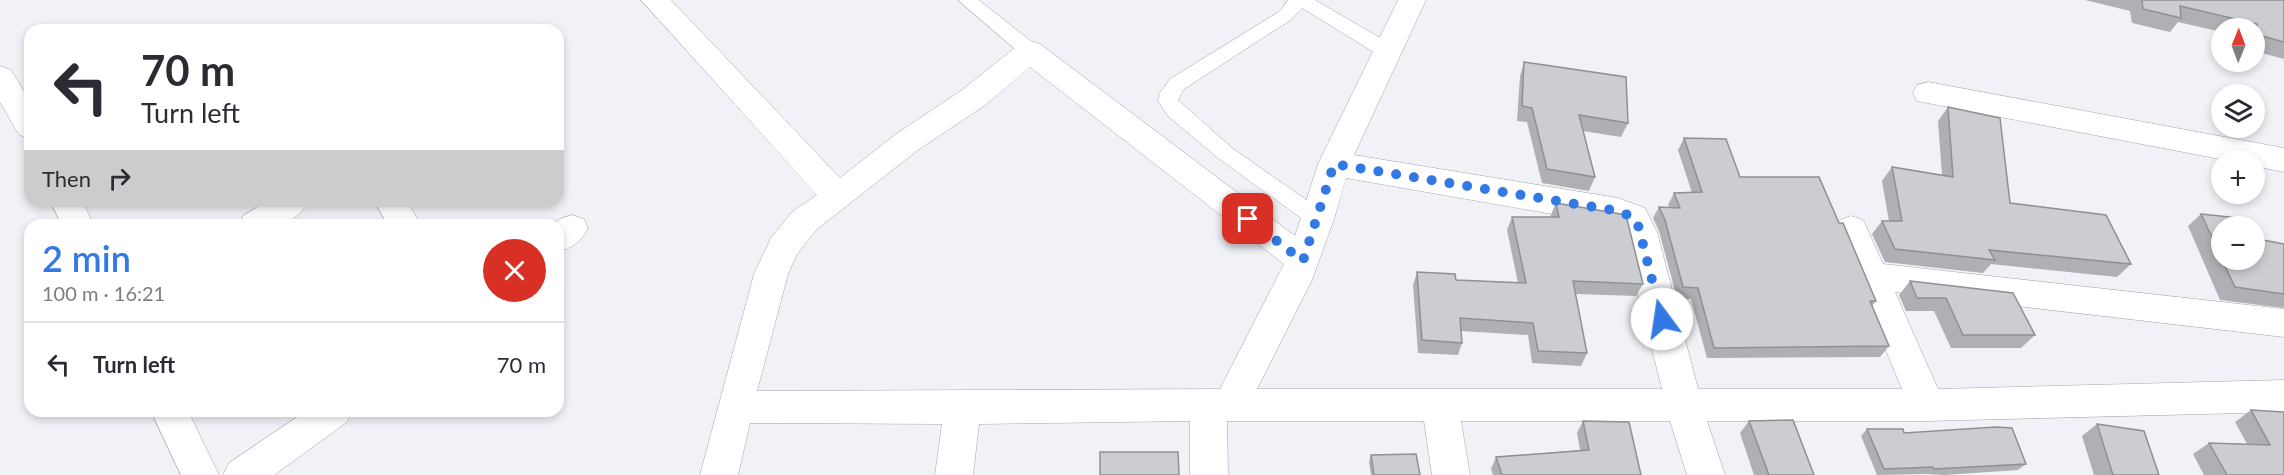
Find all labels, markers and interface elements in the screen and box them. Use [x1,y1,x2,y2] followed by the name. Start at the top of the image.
[2211,18,2265,72] north arrow
[2211,18,2265,270] map controls
[141,45,235,95] text: 70 m
[42,48,120,126] icon: left
[2211,84,2265,138] button: layers
[141,96,240,129] text: Turn left
[2211,150,2265,204] button: +
[103,162,136,195] icon: right
[42,165,91,192] text: Then
[1222,193,1273,244] pin
[1231,202,1264,235] icon: arrive
[2211,216,2265,270] button: −
[42,236,131,280] text: 2 min
[483,239,546,302] button: close
[42,281,165,305] text: 100 m · 16:21
[1630,287,1694,351] position arrow
[42,348,75,381] icon: left
[93,351,175,378] text: Turn left
[497,351,546,378] text: 70 m

